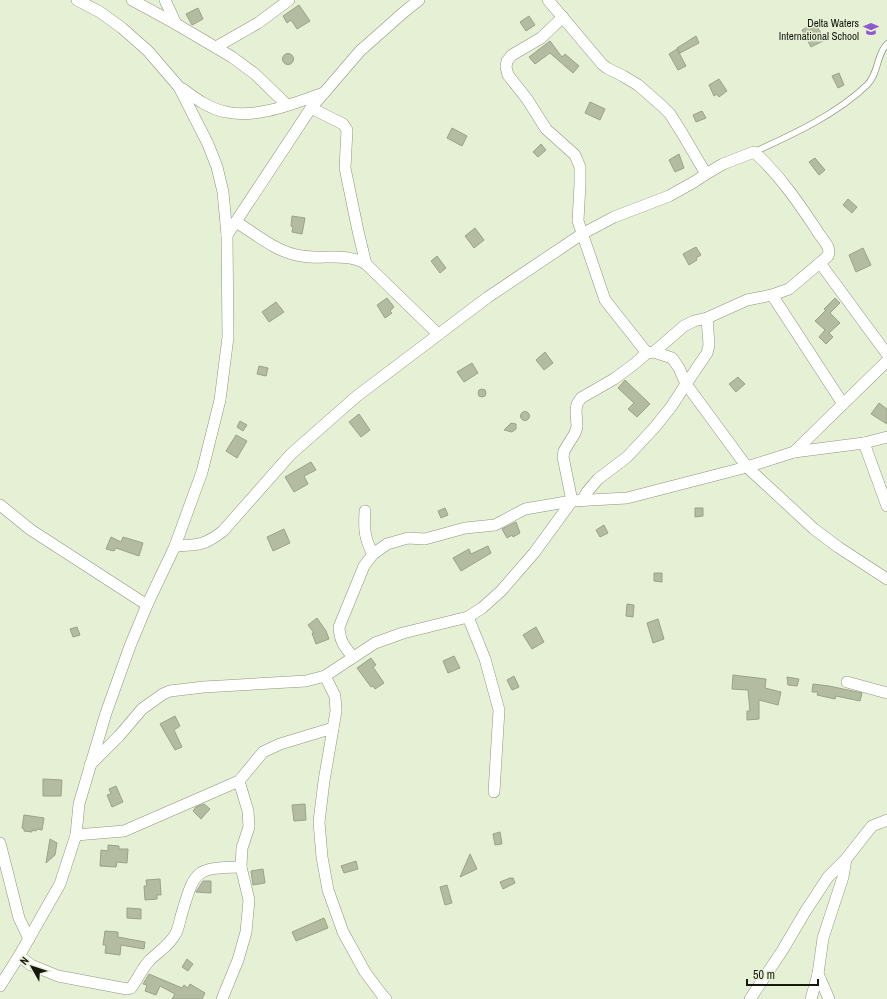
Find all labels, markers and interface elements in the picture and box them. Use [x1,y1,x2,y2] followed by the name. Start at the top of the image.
[779,16,859,43] place label: Delta Waters International School
[862,20,880,38] school or university icon: Delta Waters International School
[12,947,52,987] north arrow
[17,954,32,968] text: N
[747,961,818,987] scale bar
[753,967,775,983] text: 50 m

